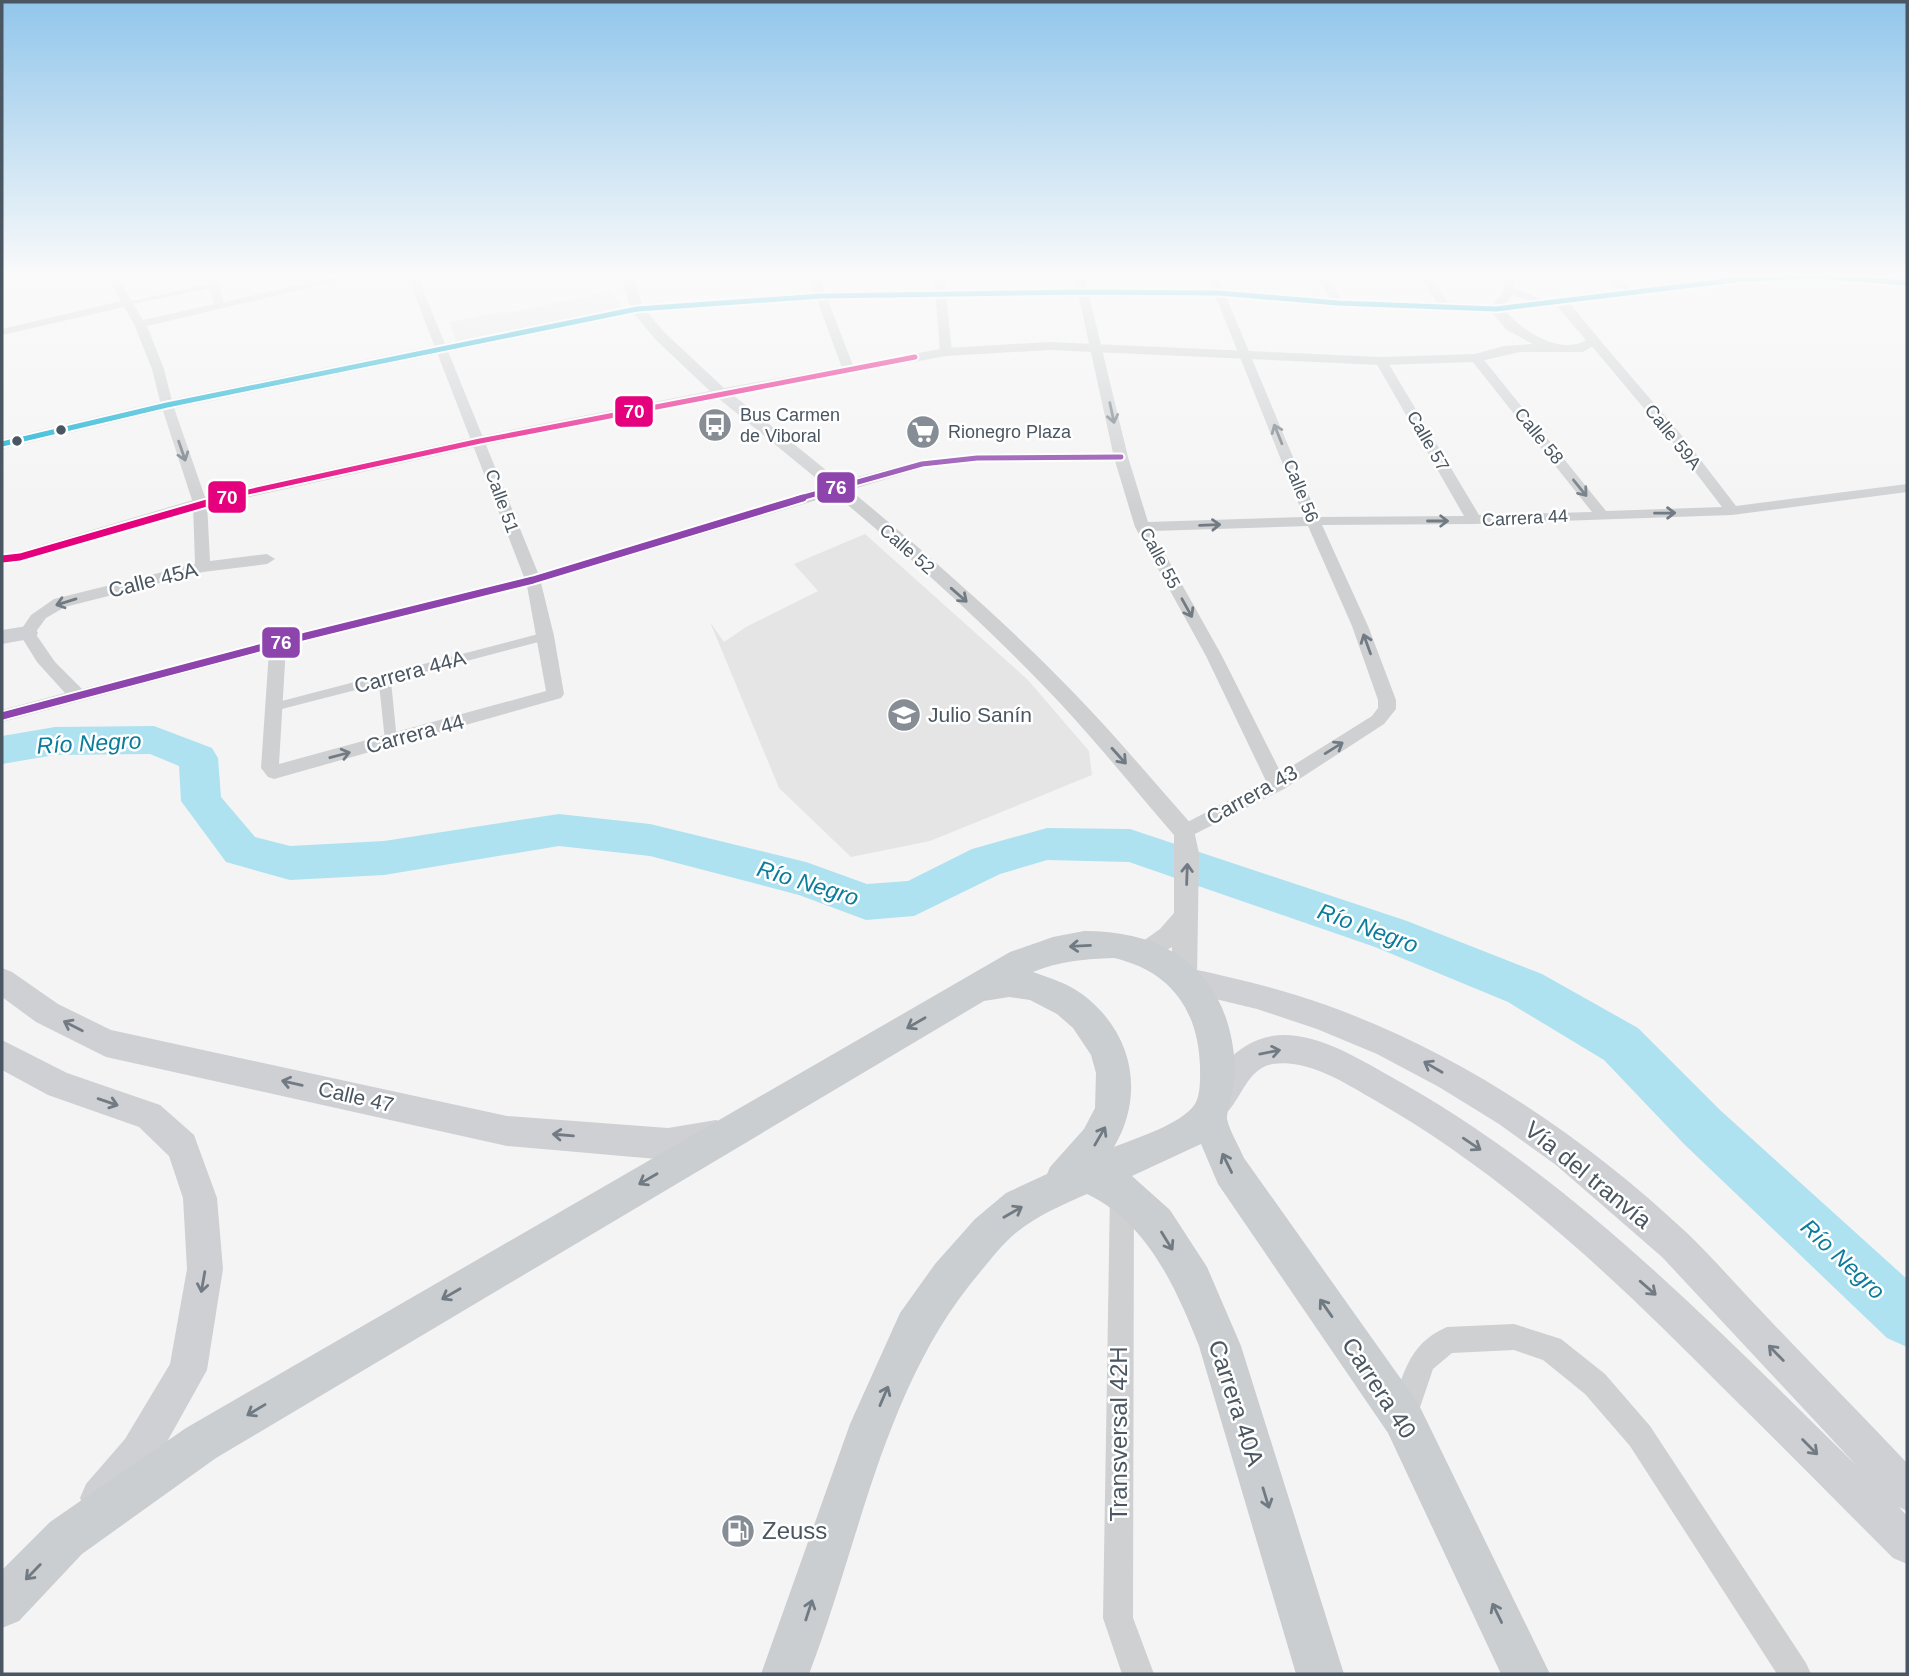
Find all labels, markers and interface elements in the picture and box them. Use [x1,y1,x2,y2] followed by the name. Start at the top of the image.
[614,395,654,428] line badge: 70
[1641,400,1705,474] street label: Calle 59A
[623,401,645,422] text: 70
[1105,401,1119,424] one-way arrow
[1510,404,1568,468] street label: Calle 58
[740,405,840,446] place label: Bus Carmen de Viboral
[696,406,734,444] bus stop icon: Bus Carmen de Viboral
[1403,407,1453,475] street label: Calle 57
[904,413,942,451] supermarket icon: Rionegro Plaza
[948,422,1072,442] place label: Rionegro Plaza
[54,423,68,437] unlabelled marker
[1270,424,1283,446] one-way arrow
[10,434,24,448] unlabelled marker
[177,439,190,461] one-way arrow
[1279,457,1323,525] street label: Calle 56
[481,467,523,535] street label: Calle 51
[816,471,856,504] line badge: 76
[825,477,847,498] text: 76
[1572,478,1588,496] one-way arrow
[207,480,247,514] line badge: 70
[216,487,238,508] text: 70
[1482,506,1568,530] street label: Carrera 44
[1653,506,1676,519] one-way arrow
[1426,514,1449,528] one-way arrow
[1198,518,1221,531] one-way arrow
[876,520,938,578] street label: Calle 52
[1136,524,1184,592] street label: Calle 55
[106,557,200,602] street label: Calle 45A
[950,587,968,603] one-way arrow
[56,597,78,610] one-way arrow
[1181,597,1194,618] one-way arrow
[261,626,301,659] line badge: 76
[270,632,292,653] text: 76
[1359,633,1372,655] one-way arrow
[352,646,468,697] street label: Carrera 44A
[885,696,923,734] school or university icon: Julio Sanín
[928,703,1032,726] place label: Julio Sanín
[363,709,467,758] street label: Carrera 44
[36,727,142,759] water label: Río Negro
[1323,740,1343,754] one-way arrow
[1111,747,1127,765] one-way arrow
[329,748,351,761] one-way arrow
[1202,760,1301,829] street label: Carrera 43
[754,855,862,911] water label: Río Negro
[1180,863,1193,886] one-way arrow
[1314,898,1422,958] water label: Río Negro
[1069,939,1092,952] one-way arrow
[907,1016,927,1030] one-way arrow
[63,1019,84,1033] one-way arrow
[1258,1045,1280,1058] one-way arrow
[1424,1060,1444,1074] one-way arrow
[281,1076,304,1090] one-way arrow
[316,1077,396,1116] street label: Calle 47
[97,1097,119,1109] one-way arrow
[1520,1115,1657,1234] street label: Vía del tranvía
[1093,1127,1107,1147] one-way arrow
[552,1128,575,1141] one-way arrow
[1462,1137,1481,1151] one-way arrow
[1220,1153,1233,1174] one-way arrow
[638,1172,658,1186] one-way arrow
[1003,1205,1023,1219] one-way arrow
[1796,1214,1890,1304] water label: Río Negro
[1161,1231,1175,1251] one-way arrow
[196,1270,209,1293] one-way arrow
[1639,1280,1657,1296] one-way arrow
[442,1287,462,1301] one-way arrow
[1319,1299,1333,1318] one-way arrow
[1337,1332,1422,1443] street label: Carrera 40
[1203,1337,1270,1469] street label: Carrera 40A
[1767,1345,1784,1362] one-way arrow
[1105,1346,1132,1522] street label: Transversal 42H
[878,1385,891,1407] one-way arrow
[246,1403,266,1417] one-way arrow
[1802,1439,1819,1456] one-way arrow
[1261,1487,1274,1509] one-way arrow
[719,1512,757,1550] fuel station icon: Zeuss
[762,1517,827,1544] place label: Zeuss
[24,1563,41,1580] one-way arrow
[803,1599,816,1621] one-way arrow
[1489,1603,1503,1624] one-way arrow

